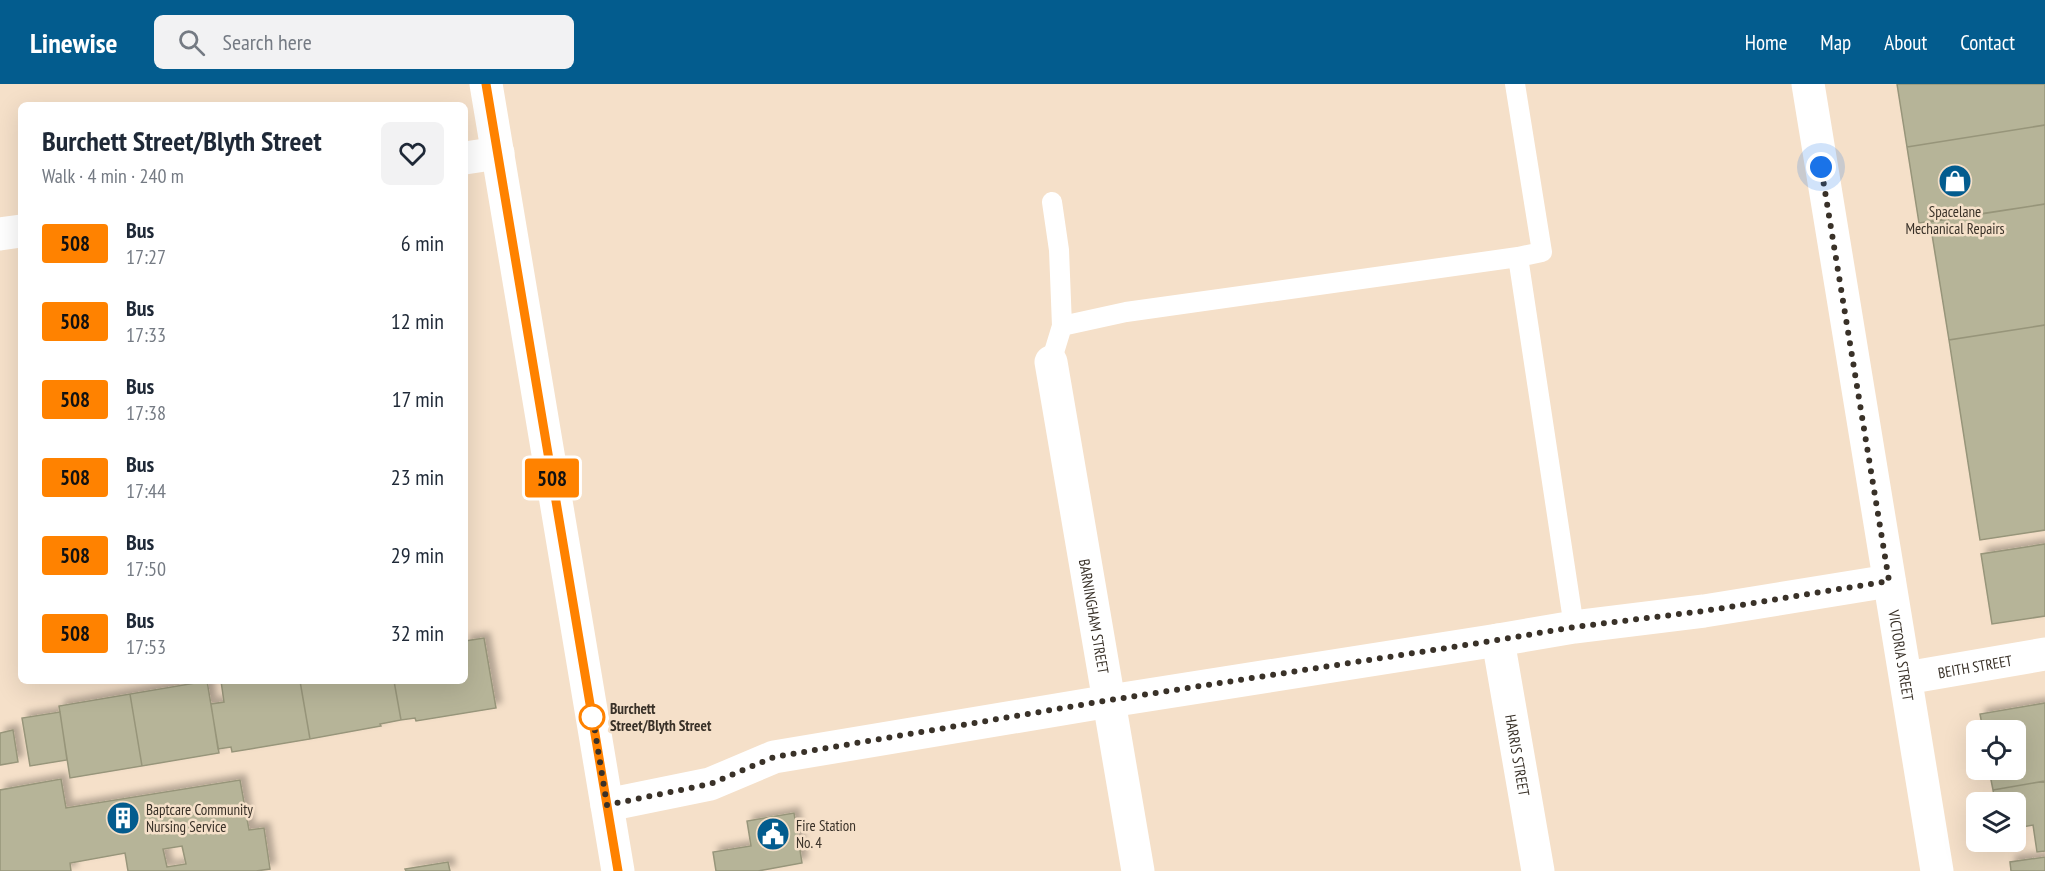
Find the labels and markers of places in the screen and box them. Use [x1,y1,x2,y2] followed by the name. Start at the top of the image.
[1937,163,1973,199] shop icon: Spacelane Mechanical Repairs
[1905,202,2005,238] place label: Spacelane Mechanical Repairs
[610,699,712,735] place label: Burchett Street/Blyth Street
[579,704,605,730] marker: Burchett Street/Blyth Street
[105,800,141,836] building icon: Baptcare Community Nursing Service
[146,800,253,836] place label: Baptcare Community Nursing Service
[755,816,791,852] public building icon: Fire Station No. 4
[796,816,856,852] place label: Fire Station No. 4

